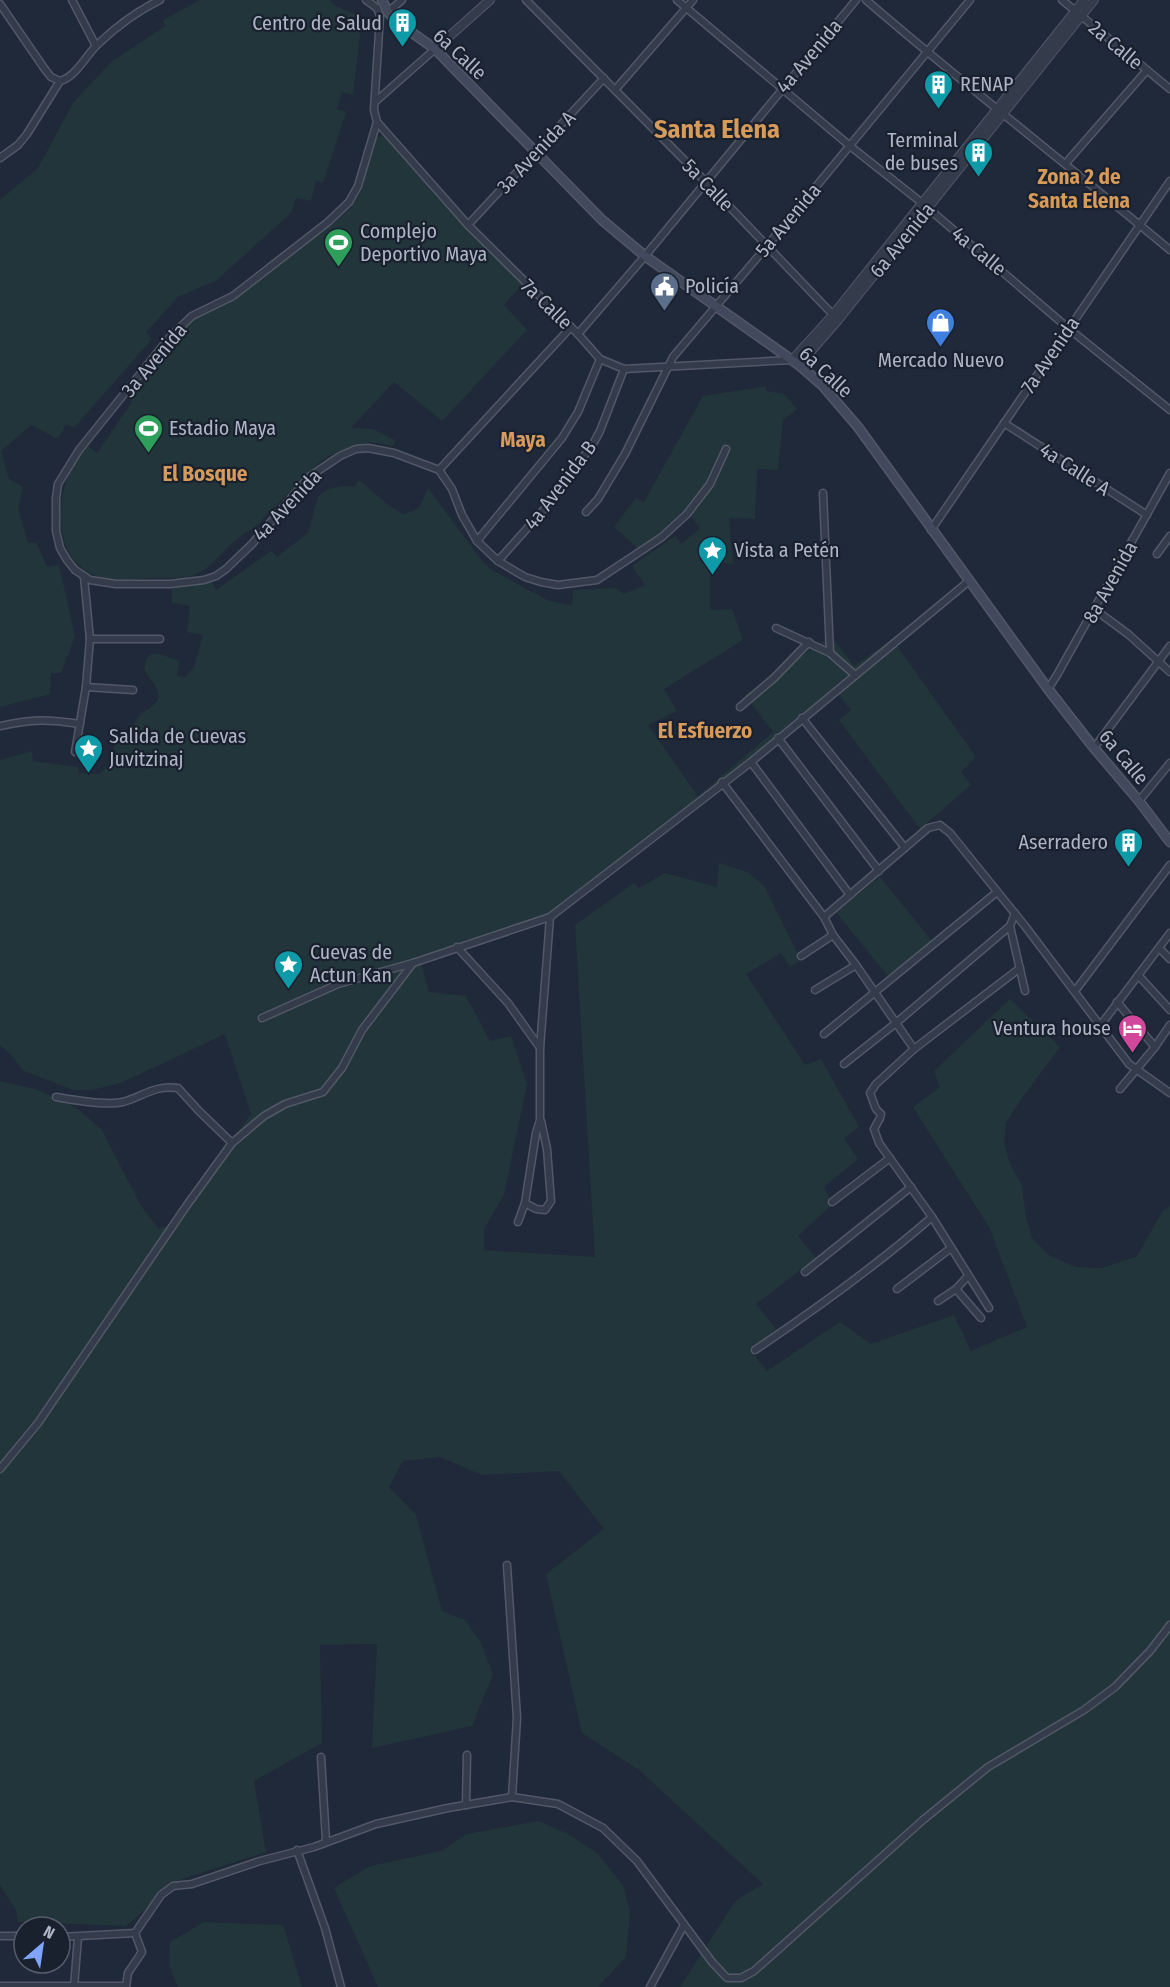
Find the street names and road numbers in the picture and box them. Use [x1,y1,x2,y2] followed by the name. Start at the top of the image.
[771,14,847,98] street label: 4a Avenida
[1084,16,1148,74] street label: 2a Calle
[428,23,492,85] street label: 6a Calle
[492,105,581,198] street label: 3a Avenida A
[677,154,739,216] street label: 5a Calle
[750,178,826,262] street label: 5a Avenida
[864,198,940,282] street label: 6a Avenida
[947,221,1011,281] street label: 4a Calle
[516,274,578,334] street label: 7a Calle
[1016,312,1084,398] street label: 7a Avenida
[116,318,192,402] street label: 3a Avenida
[794,341,858,403] street label: 6a Calle
[519,436,601,534] street label: 4a Avenida B
[1035,437,1115,501] street label: 4a Calle A
[248,464,326,546] street label: 4a Avenida
[1078,537,1142,627] street label: 8a Avenida
[1094,725,1154,789] street label: 6a Calle

